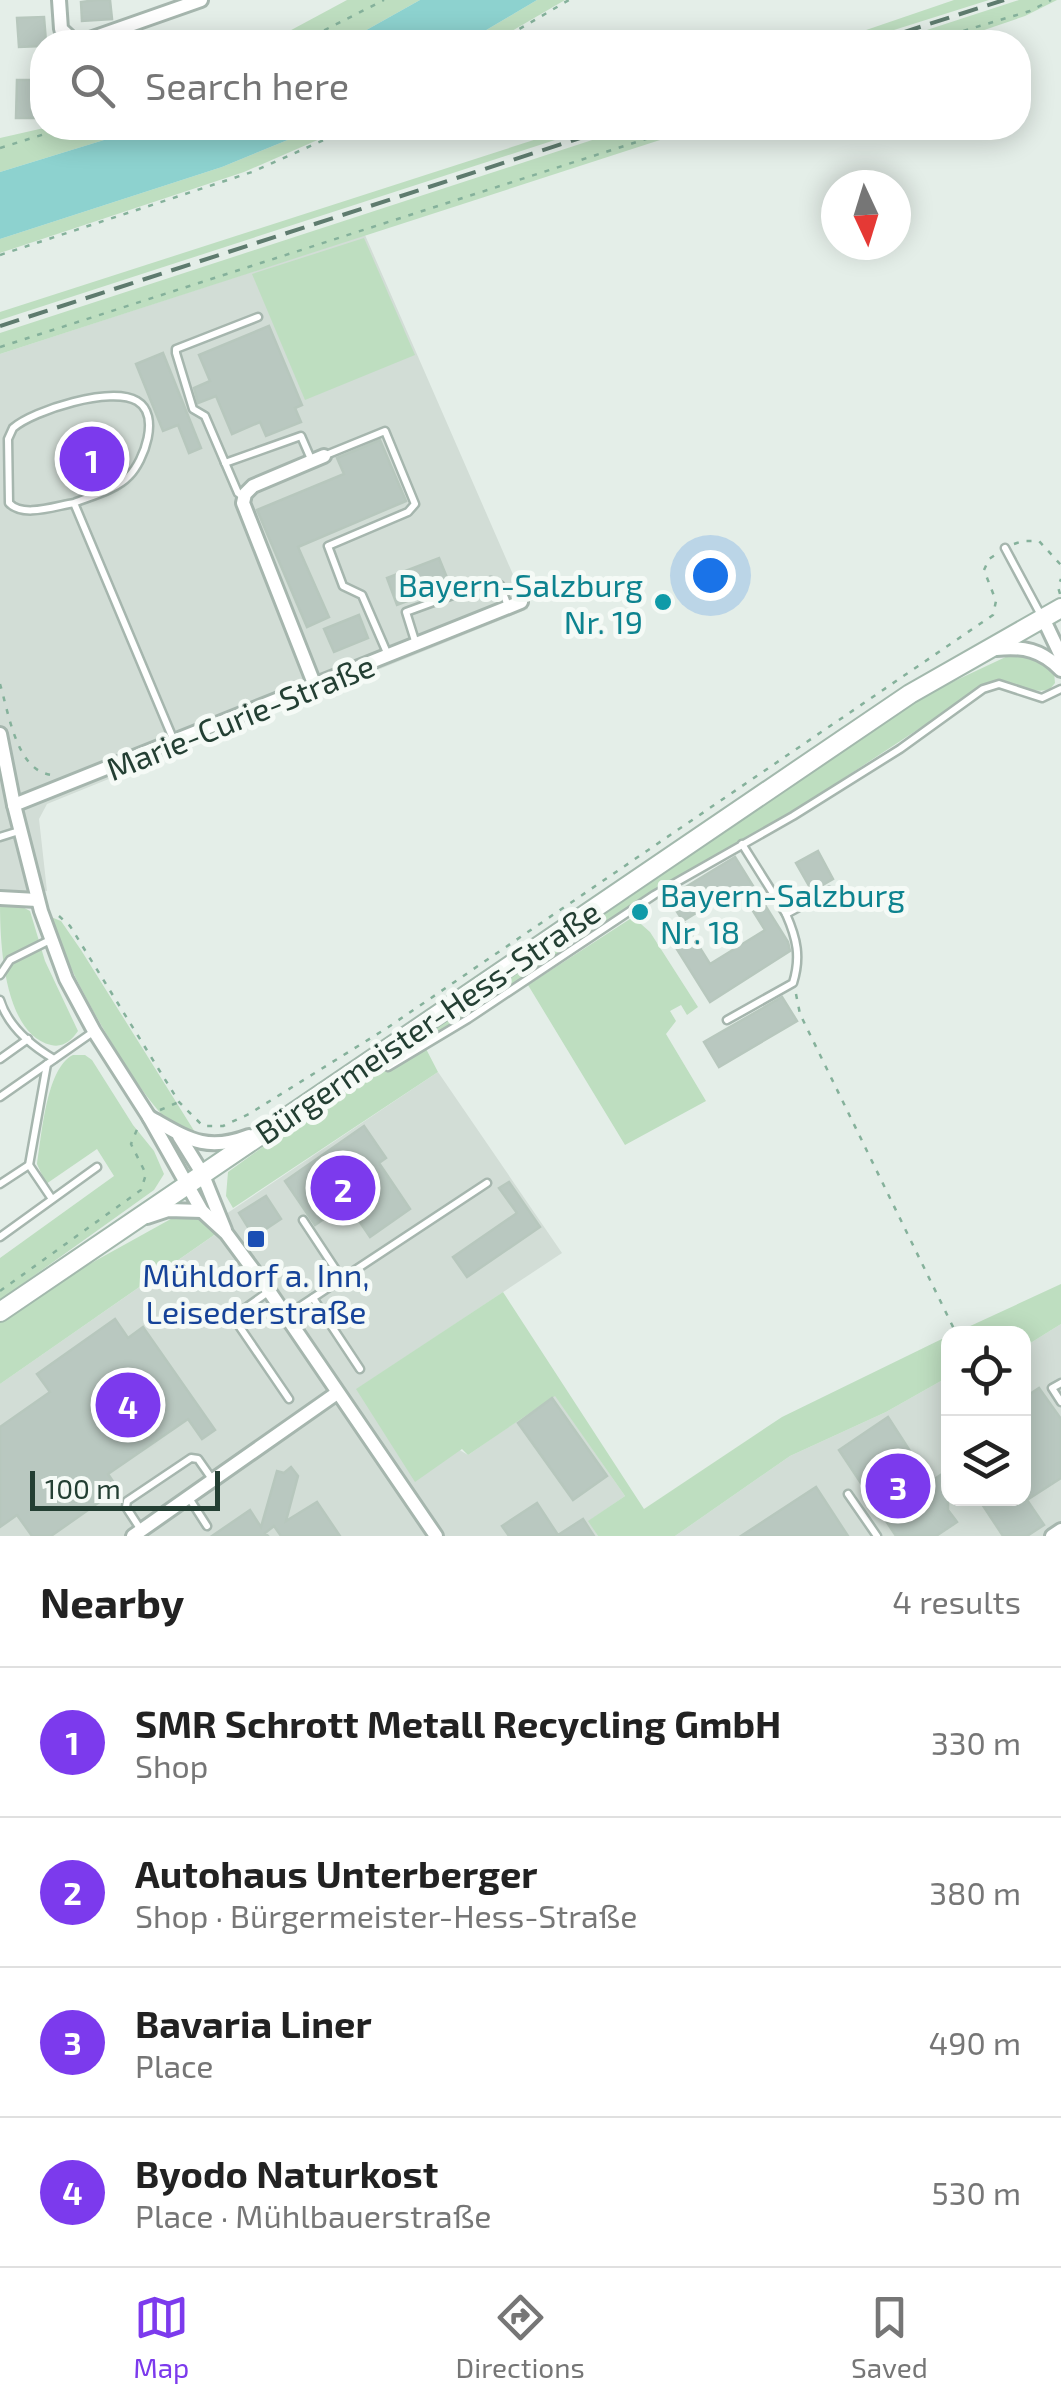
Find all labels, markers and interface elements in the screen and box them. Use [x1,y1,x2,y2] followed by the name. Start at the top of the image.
[30,30,1031,140] search box
[65,58,120,113] icon: search
[145,62,349,108] text: Search here
[821,170,911,260] north arrow
[59,422,124,496] pin: 1
[685,550,736,601] your location
[398,565,643,640] place label: Bayern-Salzburg Nr. 19
[652,591,674,613] marker: Bayern-Salzburg Nr. 19
[101,645,379,787] street label: Marie-Curie-Straße
[660,875,905,950] place label: Bayern-Salzburg Nr. 18
[248,891,606,1151] street label: Bürgermeister-Hess-Straße
[629,901,651,923] marker: Bayern-Salzburg Nr. 18
[310,1150,376,1226] pin: 2
[245,1228,267,1250] marker: Mühldorf a. Inn, Leisederstraße
[142,1255,370,1330] place label: Mühldorf a. Inn, Leisederstraße
[941,1326,1031,1506] map controls
[941,1326,1031,1416] button: locate
[96,1368,160,1442] pin: 4
[941,1416,1031,1506] button: layers
[866,1448,930,1524] pin: 3
[30,1466,220,1510] scale bar
[45,1471,121,1505] text: 100 m
[40,1576,184,1626] text: Nearby
[892,1582,1021,1620] text: 4 results
[135,1700,781,1746] text: SMR Schrott Metall Recycling GmbH
[66,1723,79,1761] text: 1
[931,1723,1021,1761] text: 330 m
[135,1746,208,1784] text: Shop
[135,1850,538,1896] text: Autohaus Unterberger
[63,1873,82,1911] text: 2
[929,1873,1021,1911] text: 380 m
[135,1896,637,1934] text: Shop · Bürgermeister-Hess-Straße
[135,2000,372,2046] text: Bavaria Liner
[63,2023,82,2061] text: 3
[929,2023,1021,2061] text: 490 m
[135,2046,214,2084] text: Place
[135,2150,438,2196] text: Byodo Naturkost
[62,2173,83,2211] text: 4
[932,2173,1021,2211] text: 530 m
[135,2196,491,2234] text: Place · Mühlbauerstraße
[133,2290,189,2384] tab: Map
[456,2290,585,2384] tab: Directions
[851,2290,928,2384] tab: Saved

